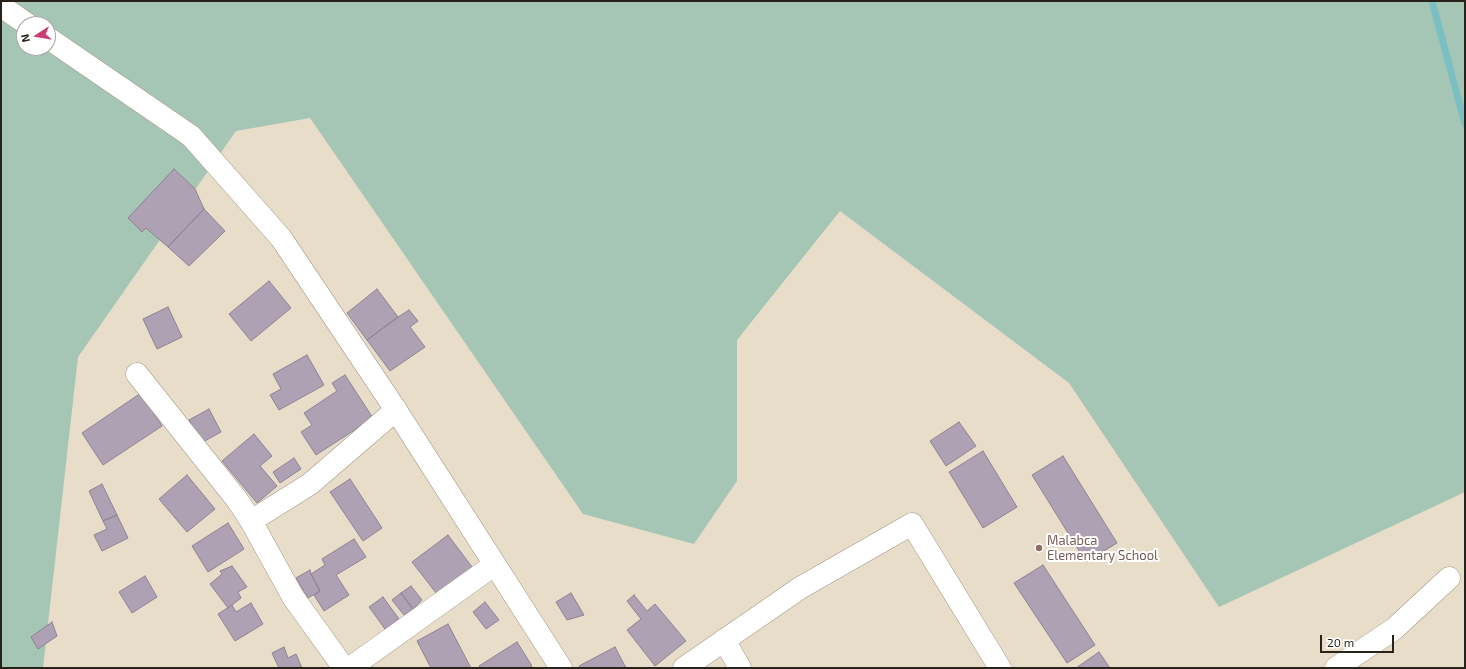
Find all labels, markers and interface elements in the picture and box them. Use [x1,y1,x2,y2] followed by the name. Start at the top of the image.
[16,16,56,56] north arrow
[18,33,32,44] text: N
[1047,533,1158,564] place label: Malabca Elementary School
[1034,543,1044,553] marker: Malabca Elementary School
[1322,627,1396,653] scale bar
[1327,635,1354,649] text: 20 m

